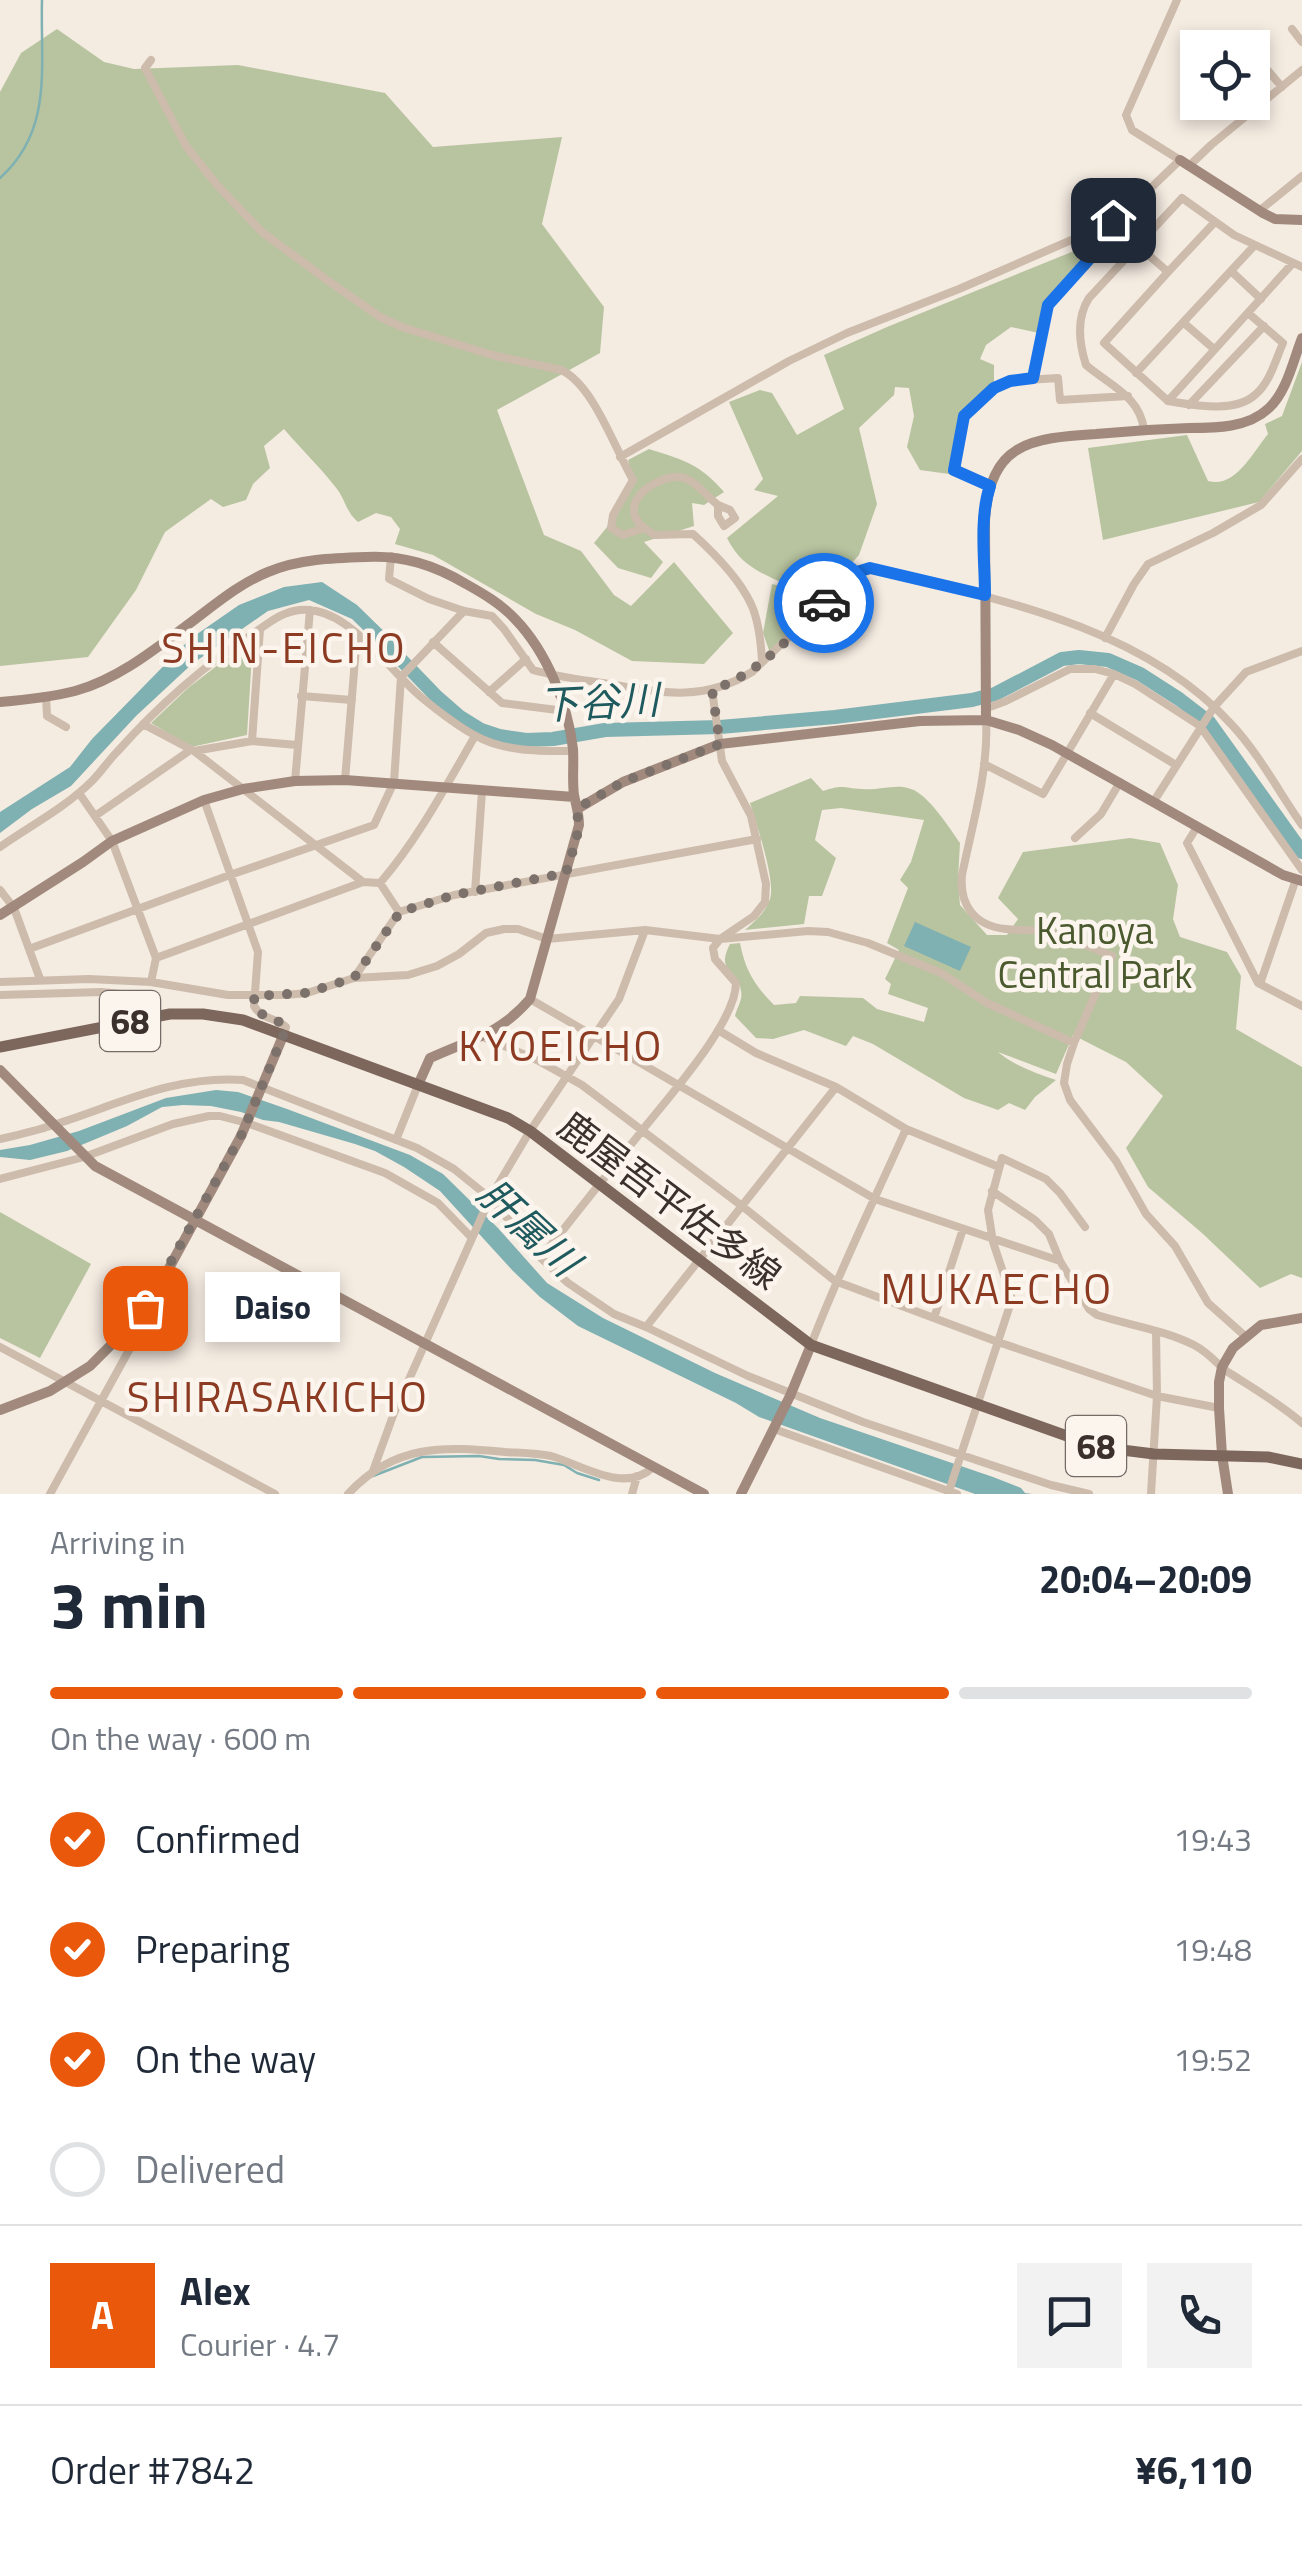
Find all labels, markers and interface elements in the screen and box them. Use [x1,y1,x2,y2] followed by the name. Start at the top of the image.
[1180,30,1270,120] map controls
[1180,30,1270,120] button: locate
[1071,178,1156,263] pin
[1086,193,1141,248] icon: home
[774,553,874,653] courier
[797,576,852,631] icon: car
[161,615,407,679] district label: SHIN-EICHO
[537,668,665,736] water label: 下谷川
[997,901,1193,1003] park label: Kanoya Central Park
[100,991,160,1051] road number: 68
[458,1013,664,1077] district label: KYOEICHO
[546,1097,794,1303] street label: 鹿屋吾平佐多線
[464,1164,597,1293] water label: 肝属川
[880,1256,1114,1320] district label: MUKAECHO
[103,1266,188,1351] pin
[205,1273,340,1343] callout: Daiso
[118,1281,173,1336] icon: bag
[234,1283,311,1331] text: Daiso
[127,1364,429,1428] district label: SHIRASAKICHO
[1066,1416,1126,1476] road number: 68
[50,1518,186,1566] text: Arriving in
[1039,1550,1252,1608] text: 20:04–20:09
[50,1554,208,1653] text: 3 min
[50,1714,311,1762] text: On the way · 600 m
[135,1810,301,1868] text: Confirmed
[50,1812,105,1867] icon: check
[1173,1815,1252,1863] text: 19:43
[135,1920,290,1978] text: Preparing
[50,1922,105,1977] icon: check
[1173,1925,1252,1973] text: 19:48
[135,2030,316,2088] text: On the way
[50,2032,105,2087] icon: check
[1173,2035,1252,2083] text: 19:52
[135,2140,285,2198] text: Delivered
[180,2262,251,2320] text: Alex
[1017,2263,1122,2368] button: chat
[1147,2263,1252,2368] button: phone
[91,2286,114,2344] text: A
[180,2320,340,2368] text: Courier · 4.7
[50,2441,255,2499] text: Order #7842
[1136,2441,1252,2499] text: ¥6,110

